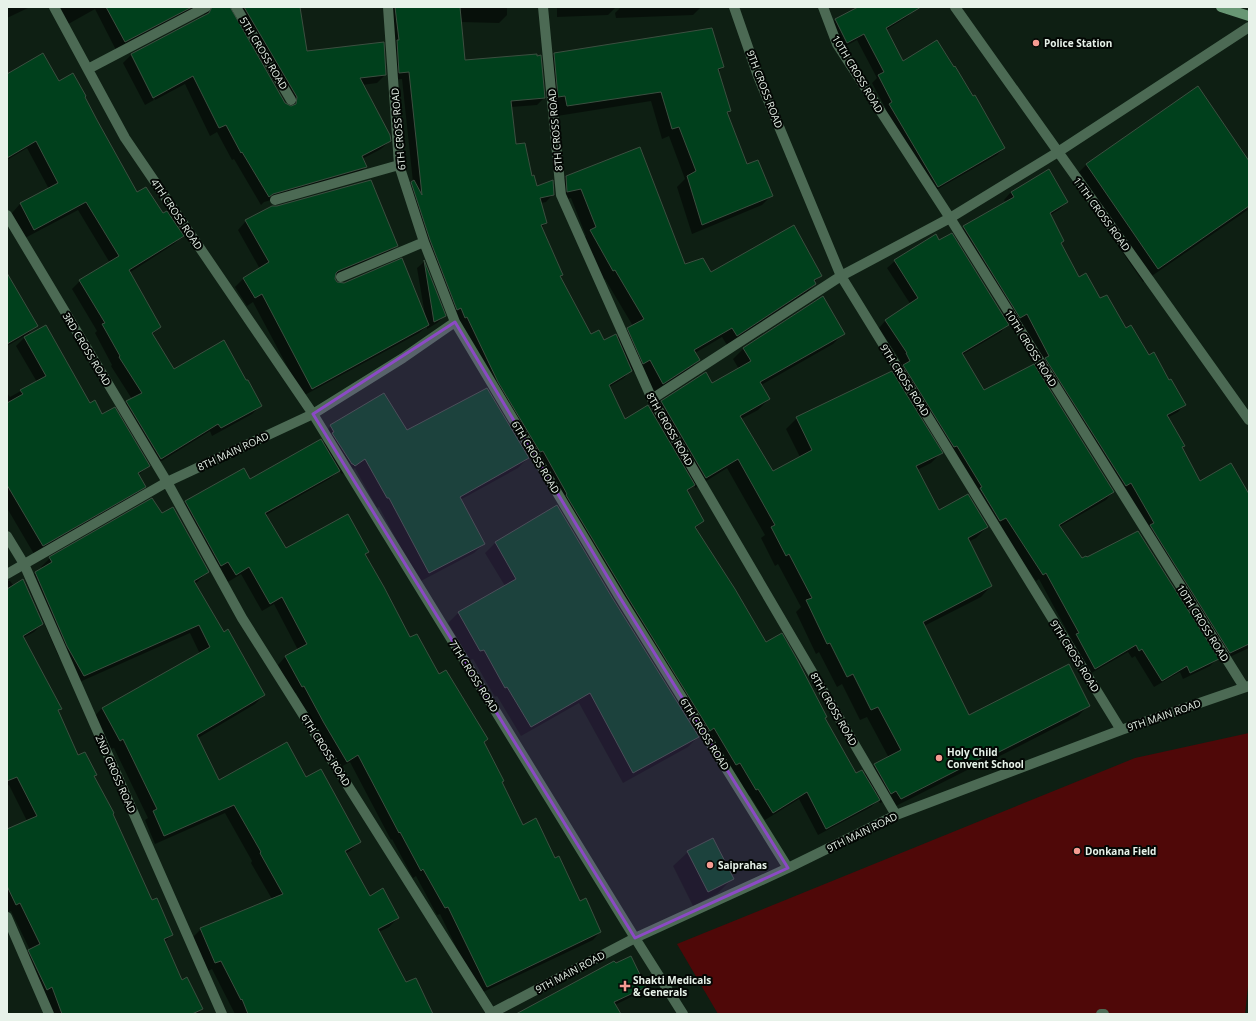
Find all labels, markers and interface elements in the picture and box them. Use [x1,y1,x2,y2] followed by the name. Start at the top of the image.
[237,14,291,92] street label: 5TH CROSS ROAD
[829,33,887,115] street label: 10TH CROSS ROAD
[1044,36,1112,50] place label: Police Station
[1031,38,1041,48] marker: Police Station
[744,48,786,130] street label: 9TH CROSS ROAD
[387,87,409,171] street label: 6TH CROSS ROAD
[544,88,566,172] street label: 8TH CROSS ROAD
[1070,174,1134,254] street label: 11TH CROSS ROAD
[148,176,206,252] street label: 4TH CROSS ROAD
[1002,307,1060,389] street label: 10TH CROSS ROAD
[60,310,114,388] street label: 3RD CROSS ROAD
[877,341,933,419] street label: 9TH CROSS ROAD
[643,390,697,468] street label: 8TH CROSS ROAD
[509,418,563,496] street label: 6TH CROSS ROAD
[195,428,271,474] street label: 8TH MAIN ROAD
[1174,582,1232,664] street label: 10TH CROSS ROAD
[1047,617,1103,695] street label: 9TH CROSS ROAD
[446,637,502,715] street label: 7TH CROSS ROAD
[807,670,861,748] street label: 8TH CROSS ROAD
[677,695,733,773] street label: 6TH CROSS ROAD
[1125,696,1203,734] street label: 9TH MAIN ROAD
[298,711,354,789] street label: 6TH CROSS ROAD
[92,733,140,815] street label: 2ND CROSS ROAD
[947,745,1024,771] place label: Holy Child Convent School
[934,753,944,763] marker: Holy Child Convent School
[824,809,900,855] street label: 9TH MAIN ROAD
[1085,844,1156,858] place label: Donkana Field
[1072,846,1082,856] marker: Donkana Field
[718,858,767,872] place label: Saiprahas
[705,860,715,870] marker: Saiprahas
[533,948,607,996] street label: 9TH MAIN ROAD
[633,973,711,999] place label: Shakti Medicals & Generals
[620,981,630,991] marker: Shakti Medicals & Generals

